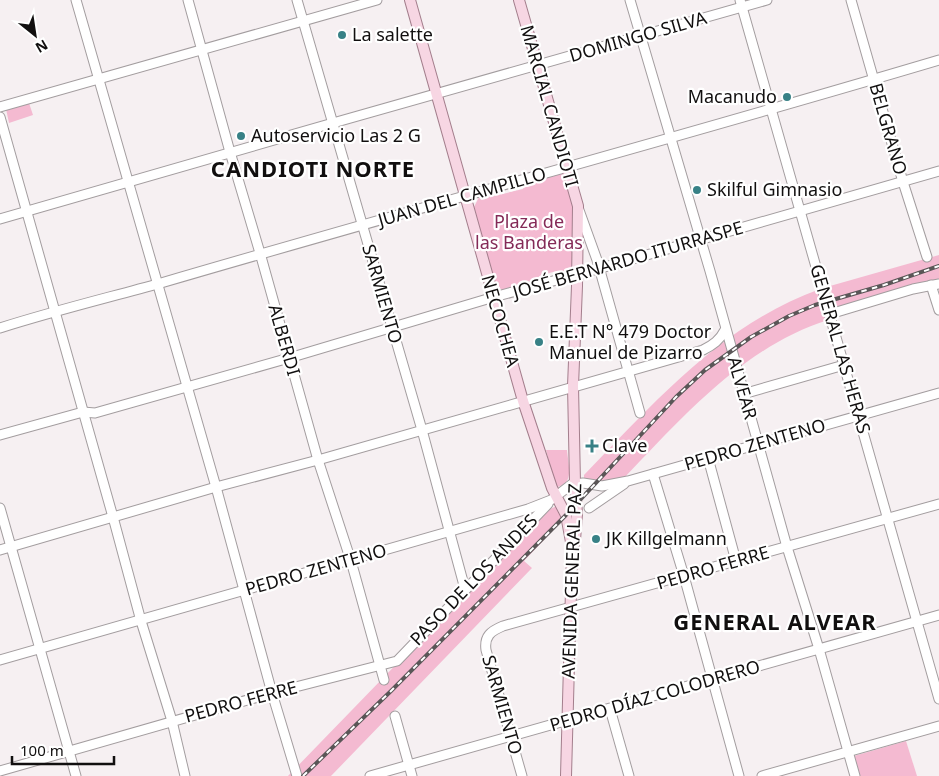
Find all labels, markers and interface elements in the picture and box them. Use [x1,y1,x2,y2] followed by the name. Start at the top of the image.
[566,5,710,67] street label: DOMINGO SILVA
[10,10,60,60] north arrow
[352,22,433,46] place label: La salette
[515,22,585,190] street label: MARCIAL CANDIOTI
[336,29,348,41] marker: La salette
[32,36,51,58] text: N
[864,80,913,177] street label: BELGRANO
[688,84,777,108] place label: Macanudo
[781,91,793,103] marker: Macanudo
[251,123,421,147] place label: Autoservicio Las 2 G
[235,130,247,142] marker: Autoservicio Las 2 G
[211,153,415,183] district label: CANDIOTI NORTE
[373,161,549,232] street label: JUAN DEL CAMPILLO
[707,177,842,201] place label: Skilful Gimnasio
[691,184,703,196] marker: Skilful Gimnasio
[475,209,583,254] park label: Plaza de las Banderas
[508,215,746,304] street label: JOSÉ BERNARDO ITURRASPE
[357,241,409,346] street label: SARMIENTO
[805,261,877,436] street label: GENERAL LAS HERAS
[476,272,526,370] street label: NECOCHEA
[263,301,307,378] street label: ALBERDI
[549,319,712,364] place label: E.E.T N° 479 Doctor Manuel de Pizarro
[533,336,545,348] marker: E.E.T N° 479 Doctor Manuel de Pizarro
[723,354,763,422] street label: ALVEAR
[681,412,828,476] street label: PEDRO ZENTENO
[602,433,647,457] place label: Clave
[586,440,598,452] marker: Clave
[556,483,586,679] street label: AVENIDA GENERAL PAZ
[404,508,542,650] street label: PASO DE LOS ANDES
[604,526,727,550] place label: JK Killgelmann
[590,533,602,545] marker: JK Killgelmann
[242,537,389,601] street label: PEDRO ZENTENO
[654,540,772,595] street label: PEDRO FERRE
[673,606,877,636] district label: GENERAL ALVEAR
[477,652,529,757] street label: SARMIENTO
[547,654,763,737] street label: PEDRO DÍAZ COLODRERO
[182,674,300,728] street label: PEDRO FERRE
[12,734,115,766] scale bar
[20,740,64,760] text: 100 m

